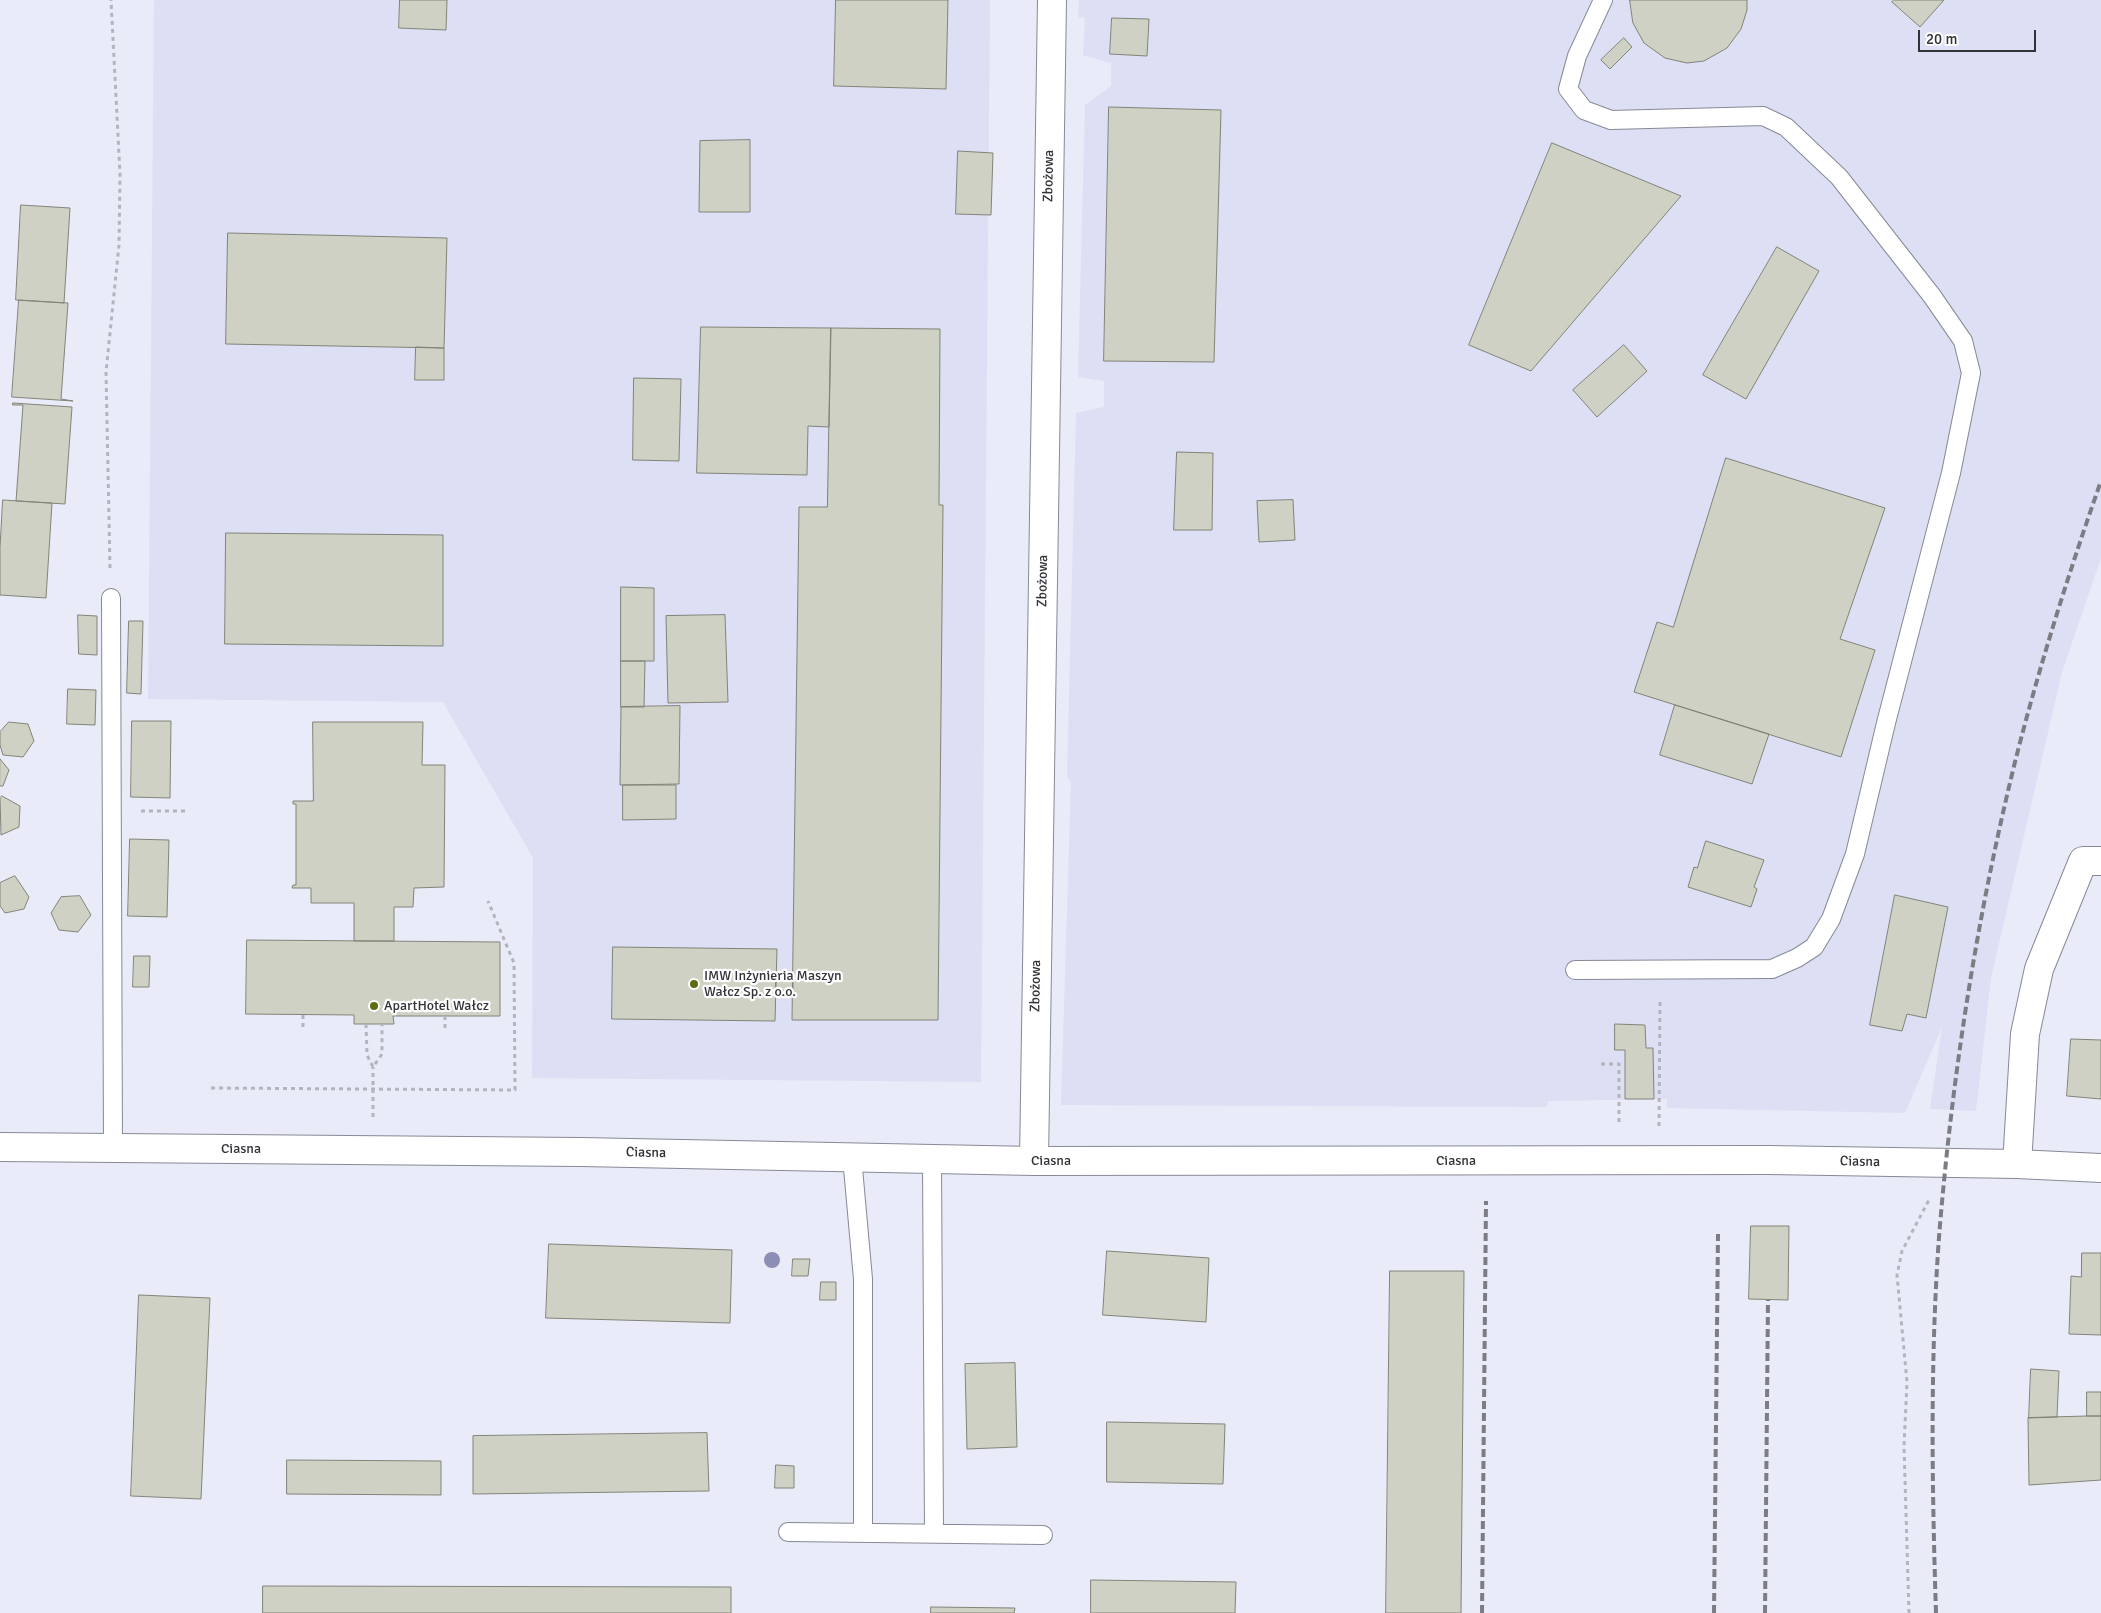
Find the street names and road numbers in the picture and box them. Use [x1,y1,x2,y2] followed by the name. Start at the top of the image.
[1040,150,1058,202] street label: Zbożowa
[1034,555,1052,607] street label: Zbożowa
[1027,960,1045,1012] street label: Zbożowa
[221,1141,261,1157] street label: Ciasna
[626,1144,666,1162] street label: Ciasna
[1031,1153,1071,1169] street label: Ciasna
[1436,1153,1476,1169] street label: Ciasna
[1840,1153,1880,1171] street label: Ciasna

